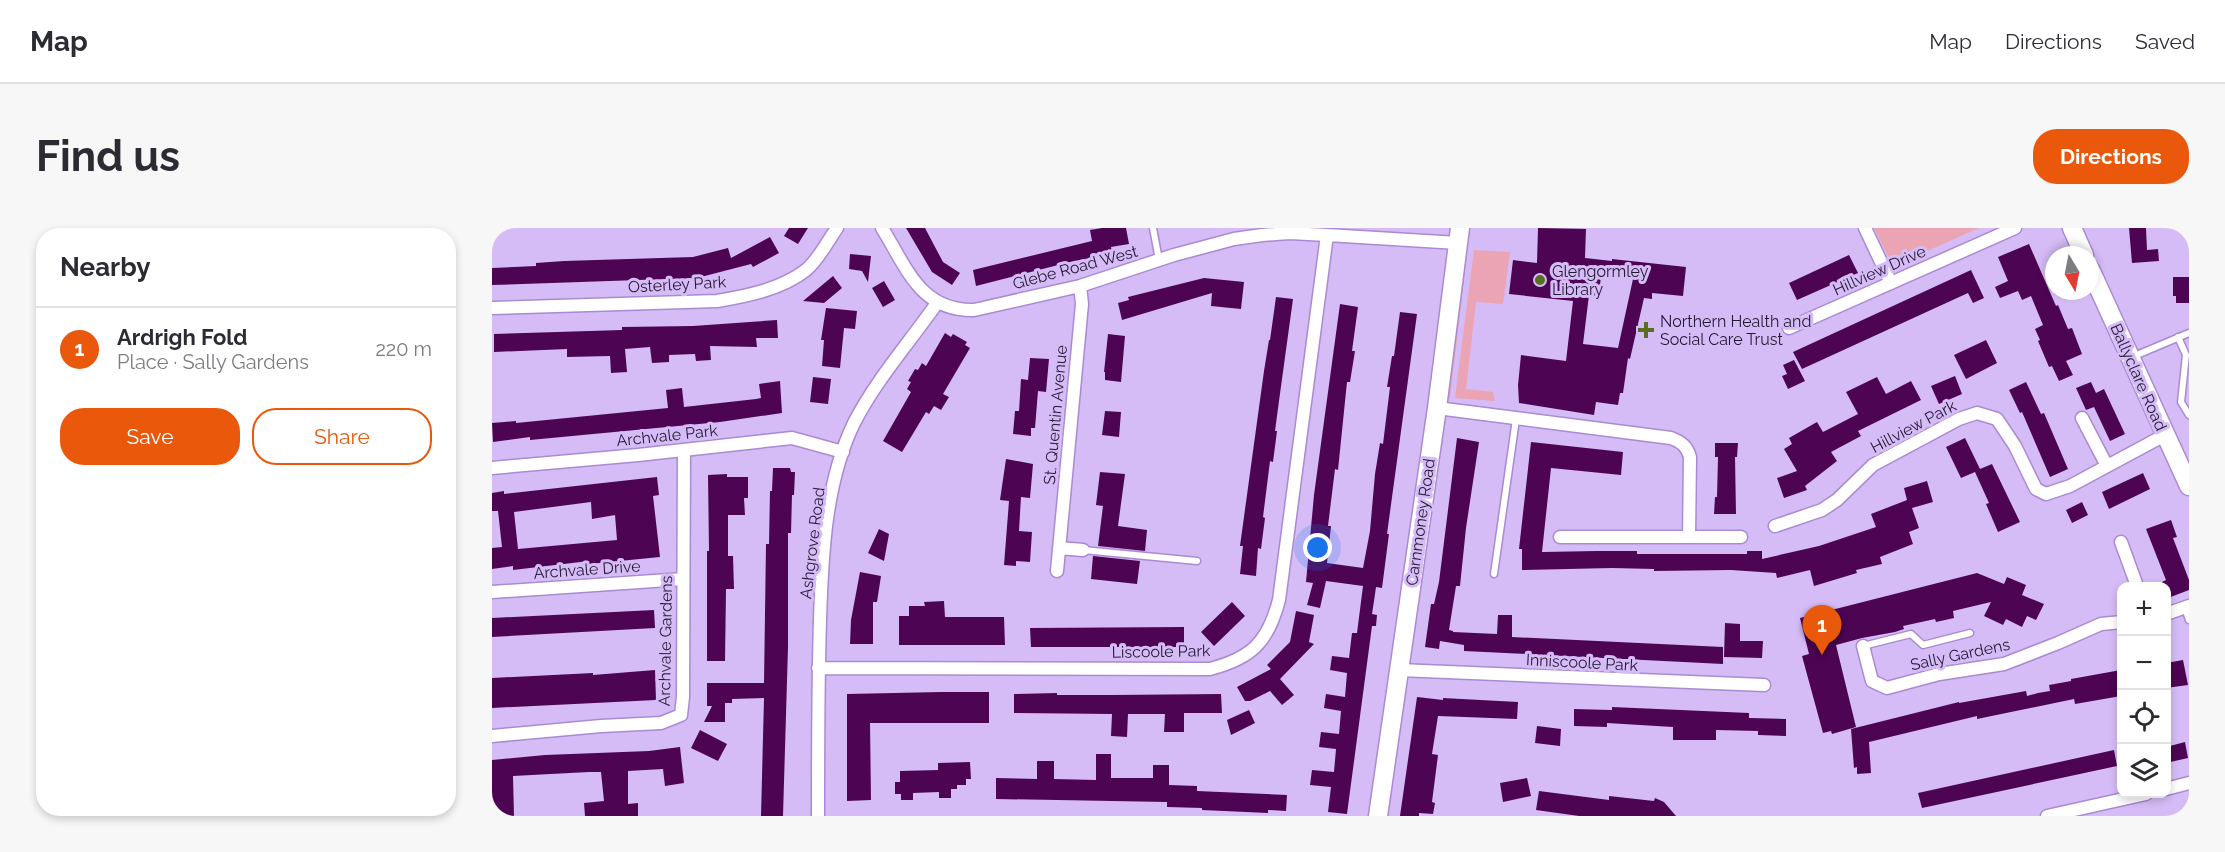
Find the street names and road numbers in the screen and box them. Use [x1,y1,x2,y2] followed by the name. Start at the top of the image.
[1011,241,1140,293] street label: Glebe Road West
[1830,241,1929,299] street label: Hillview Drive
[627,272,727,297] street label: Osterley Park
[2106,321,2171,434] street label: Ballyclare Road
[1040,344,1071,486] street label: St. Quentin Avenue
[1867,396,1960,457] street label: Hillview Park
[616,421,719,450] street label: Archvale Park
[1402,457,1439,587] street label: Carnmoney Road
[796,486,829,600] street label: Ashgrove Road
[533,556,641,583] street label: Archvale Drive
[655,575,676,707] street label: Archvale Gardens
[1909,635,2012,674] street label: Sally Gardens
[1111,641,1211,662] street label: Liscoole Park
[1526,650,1639,675] street label: Inniscoole Park

